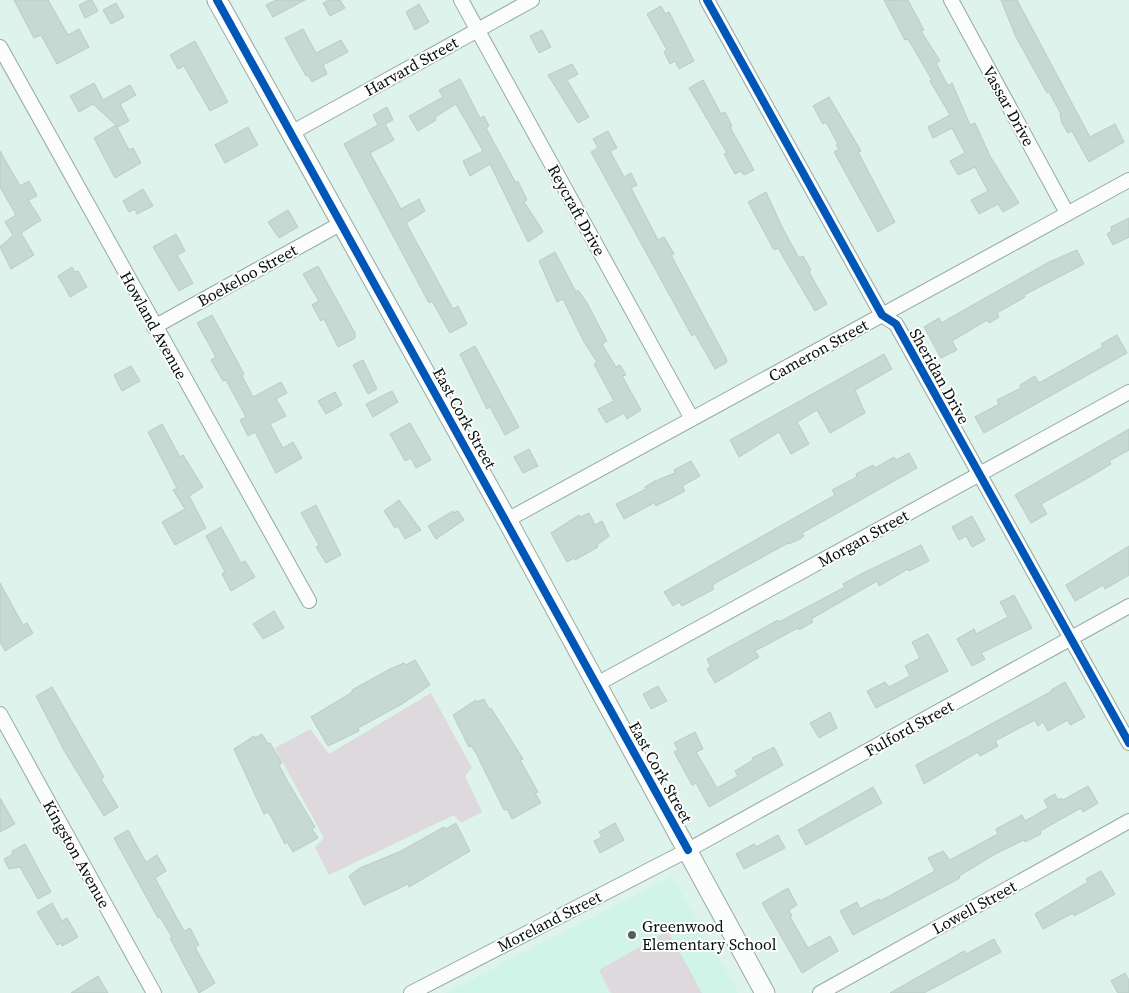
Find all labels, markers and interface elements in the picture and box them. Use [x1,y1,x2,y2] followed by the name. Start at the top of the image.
[360,31,462,101] street label: Harvard Street
[978,62,1040,150] street label: Vassar Drive
[543,160,611,260] street label: Reycraft Drive
[193,238,301,311] street label: Boekeloo Street
[115,267,193,383] street label: Howland Avenue
[764,313,873,387] street label: Cameron Street
[905,324,975,428] street label: Sheridan Drive
[428,363,502,473] street label: East Cork Street
[814,504,913,572] street label: Morgan Street
[861,694,958,761] street label: Fulford Street
[624,717,698,827] street label: East Cork Street
[38,796,116,912] street label: Kingston Avenue
[928,874,1021,939] street label: Lowell Street
[493,885,606,957] street label: Moreland Street
[642,915,777,955] place label: Greenwood Elementary School
[626,929,638,941] marker: Greenwood Elementary School

